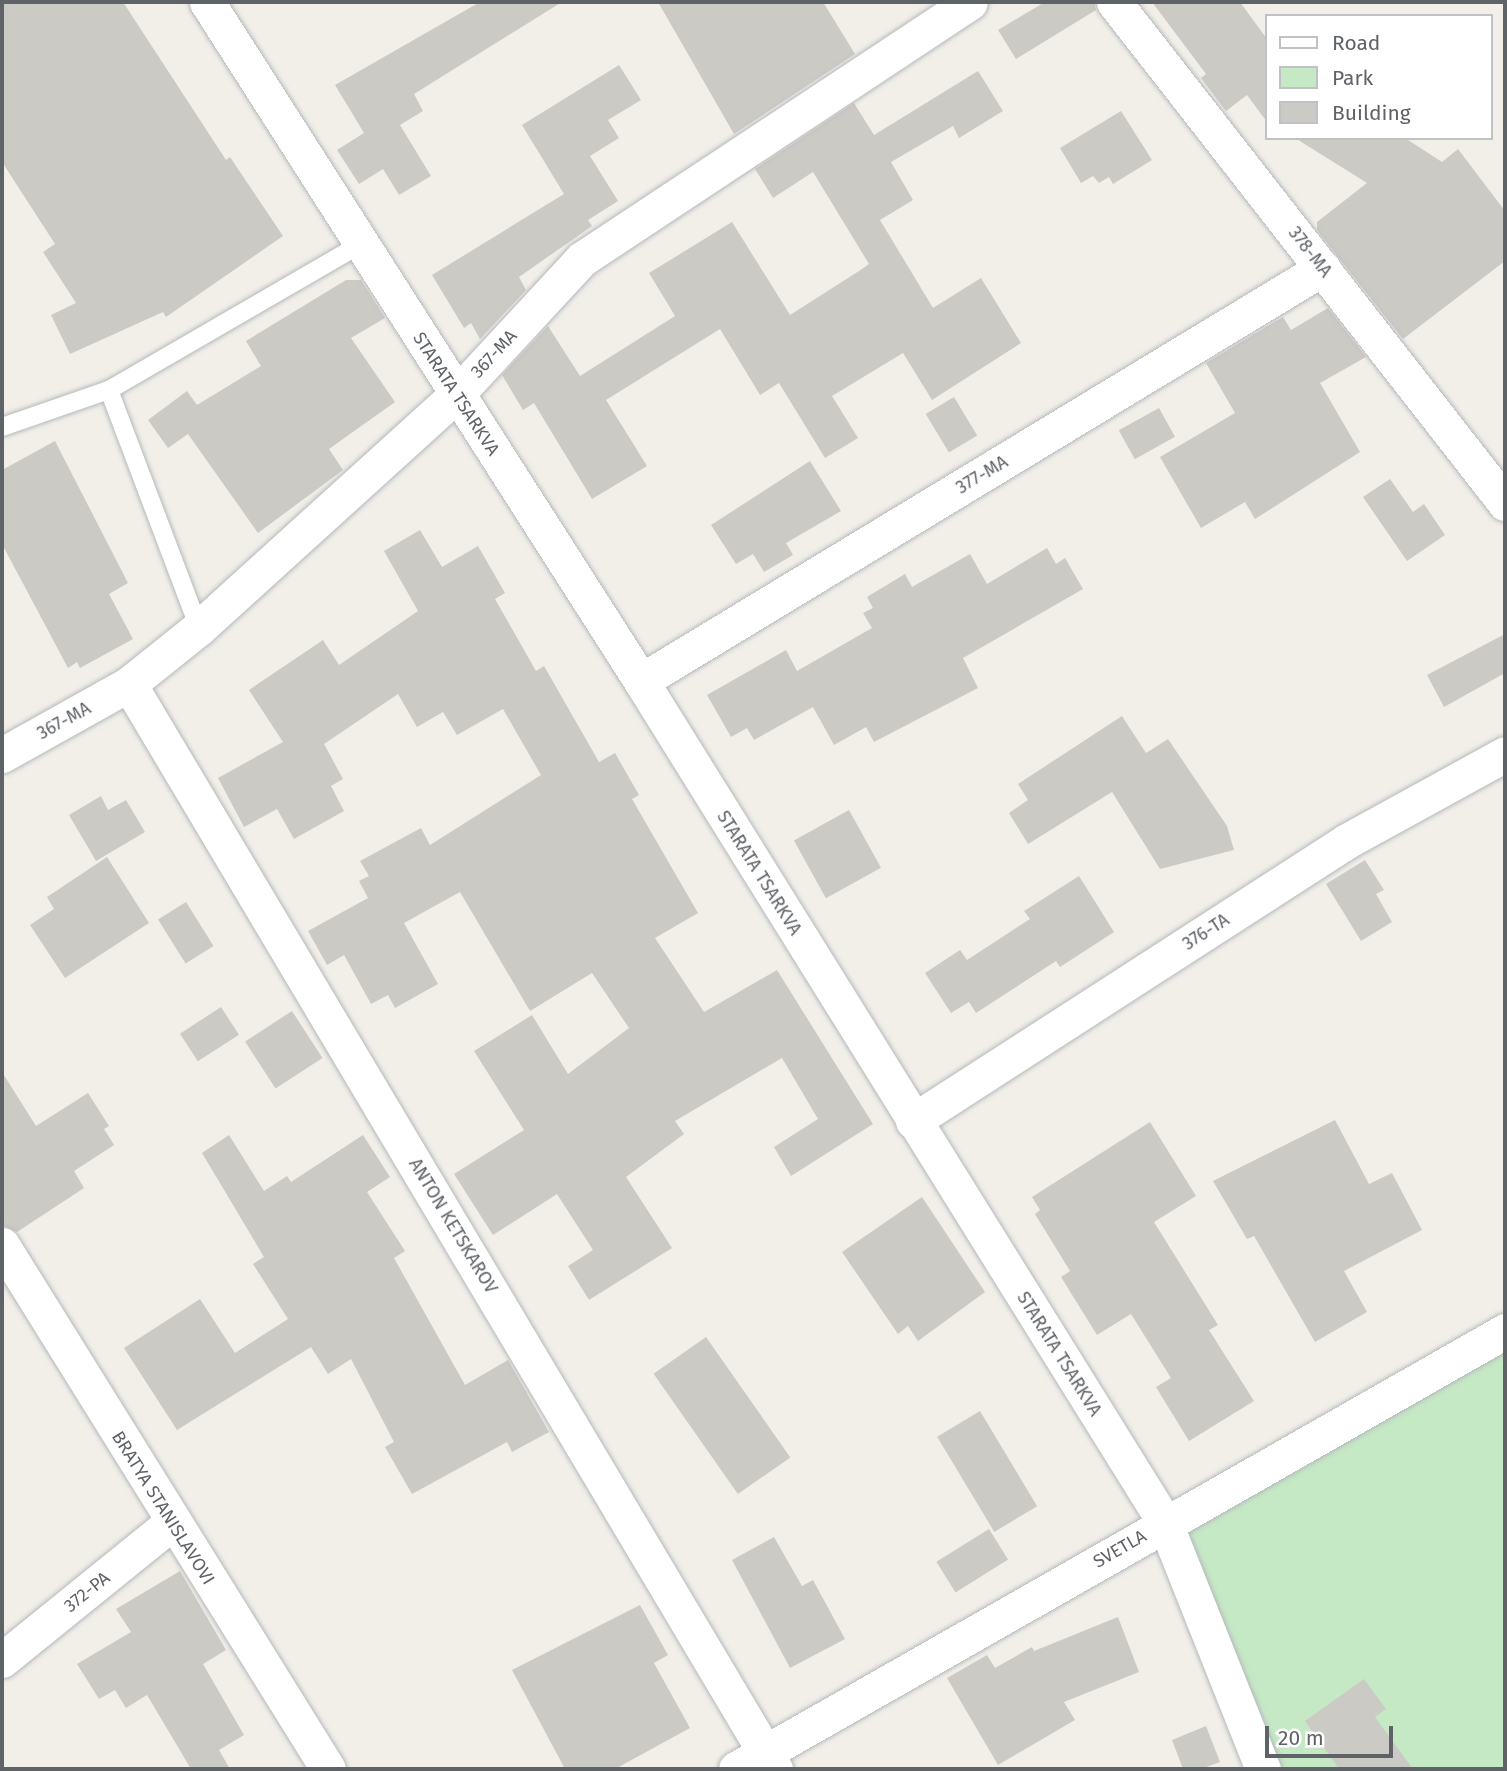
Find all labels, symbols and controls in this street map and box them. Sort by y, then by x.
legend [1266,14,1493,140]
text: Road [1332,30,1380,56]
text: Park [1332,65,1373,91]
text: Building [1332,100,1411,126]
street label: 378-МА [1284,222,1336,282]
street label: 367-МА [466,326,522,382]
street label: STARATA TSARKVA [408,328,504,460]
street label: 377-МА [952,451,1012,499]
street label: 367-МА [34,698,94,744]
street label: STARATA TSARKVA [712,807,806,939]
street label: 376-ТА [1179,909,1233,955]
street label: ANTON KETSKAROV [404,1155,502,1297]
street label: STARATA TSARKVA [1012,1288,1106,1420]
street label: BRATYA STANISLAVOVI [107,1427,219,1589]
street label: SVETLA [1090,1525,1150,1573]
street label: 372-РА [60,1567,114,1617]
scale bar [1269,1712,1397,1756]
text: 20 m [1278,1725,1324,1751]

